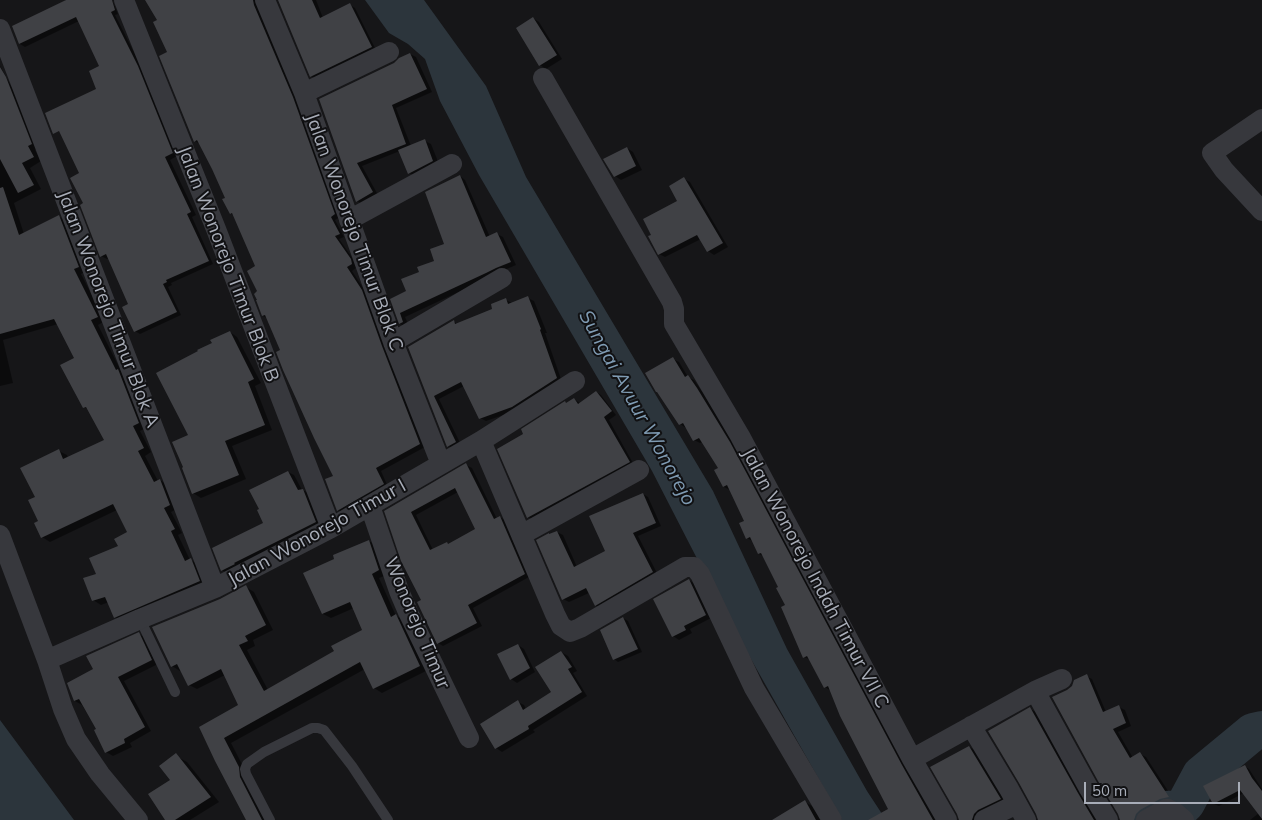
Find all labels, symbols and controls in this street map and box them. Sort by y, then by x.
street label: Jalan Wonorejo Timur Blok C [300,110,408,354]
street label: Jalan Wonorejo Timur Blok B [172,143,284,385]
street label: Jalan Wonorejo Timur Blok A [52,187,164,431]
water label: Sungai Avuur Wonorejo [573,306,701,510]
street label: Jalan Wonorejo Indah Timur VII C [737,444,893,712]
street label: Jalan Wonorejo Timur I [224,474,410,592]
street label: Wonorejo Timur [379,554,455,692]
scale bar [1087,772,1243,804]
text: 50 m [1092,781,1127,800]

